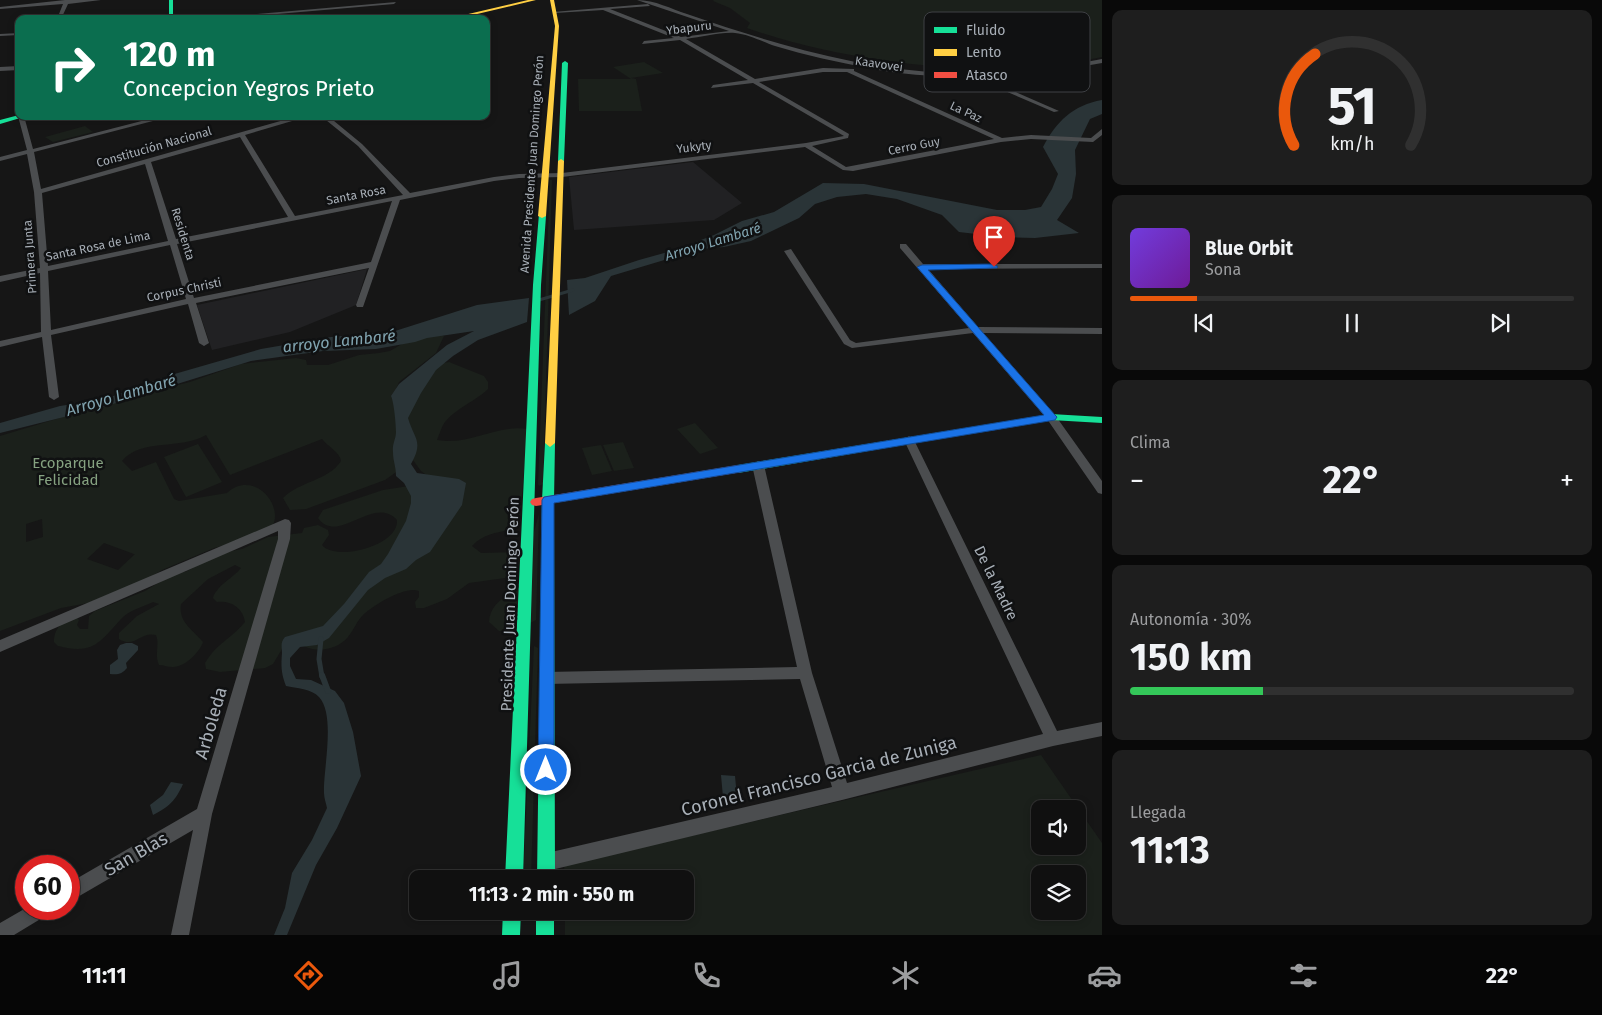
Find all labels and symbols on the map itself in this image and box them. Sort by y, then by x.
legend [924,12,1090,92]
street label: Ybapuru [665,18,713,38]
text: Fluido [966,22,1005,39]
text: Lento [966,44,1001,61]
street label: Kaavovei [854,54,904,74]
street label: Avenida Presidente Juan Domingo Perón [517,55,547,273]
text: Atasco [966,67,1008,84]
street label: La Paz [948,99,984,125]
street label: Constitución Nacional [95,124,214,170]
street label: Cerro Guy [887,134,941,158]
street label: Yukyty [676,138,712,156]
street label: Santa Rosa [325,182,387,208]
street label: Residenta [168,206,198,262]
pin [973,216,1015,267]
water label: Arroyo Lambaré [662,219,763,265]
street label: Primera Junta [20,220,40,294]
street label: Santa Rosa de Lima [45,228,151,264]
street label: Corpus Christi [145,275,223,305]
water label: arroyo Lambaré [282,326,396,356]
water label: Arroyo Lambaré [63,370,178,420]
park label: Ecoparque Felicidad [32,454,104,489]
street label: Presidente Juan Domingo Perón [497,496,523,712]
street label: De la Madre [970,543,1022,623]
street label: Arboleda [190,684,232,762]
street label: Coronel Francisco Garcia de Zuniga [679,731,959,821]
position arrow [519,743,571,795]
street label: San Blas [101,827,171,881]
speed limit sign: 60 [15,855,80,920]

